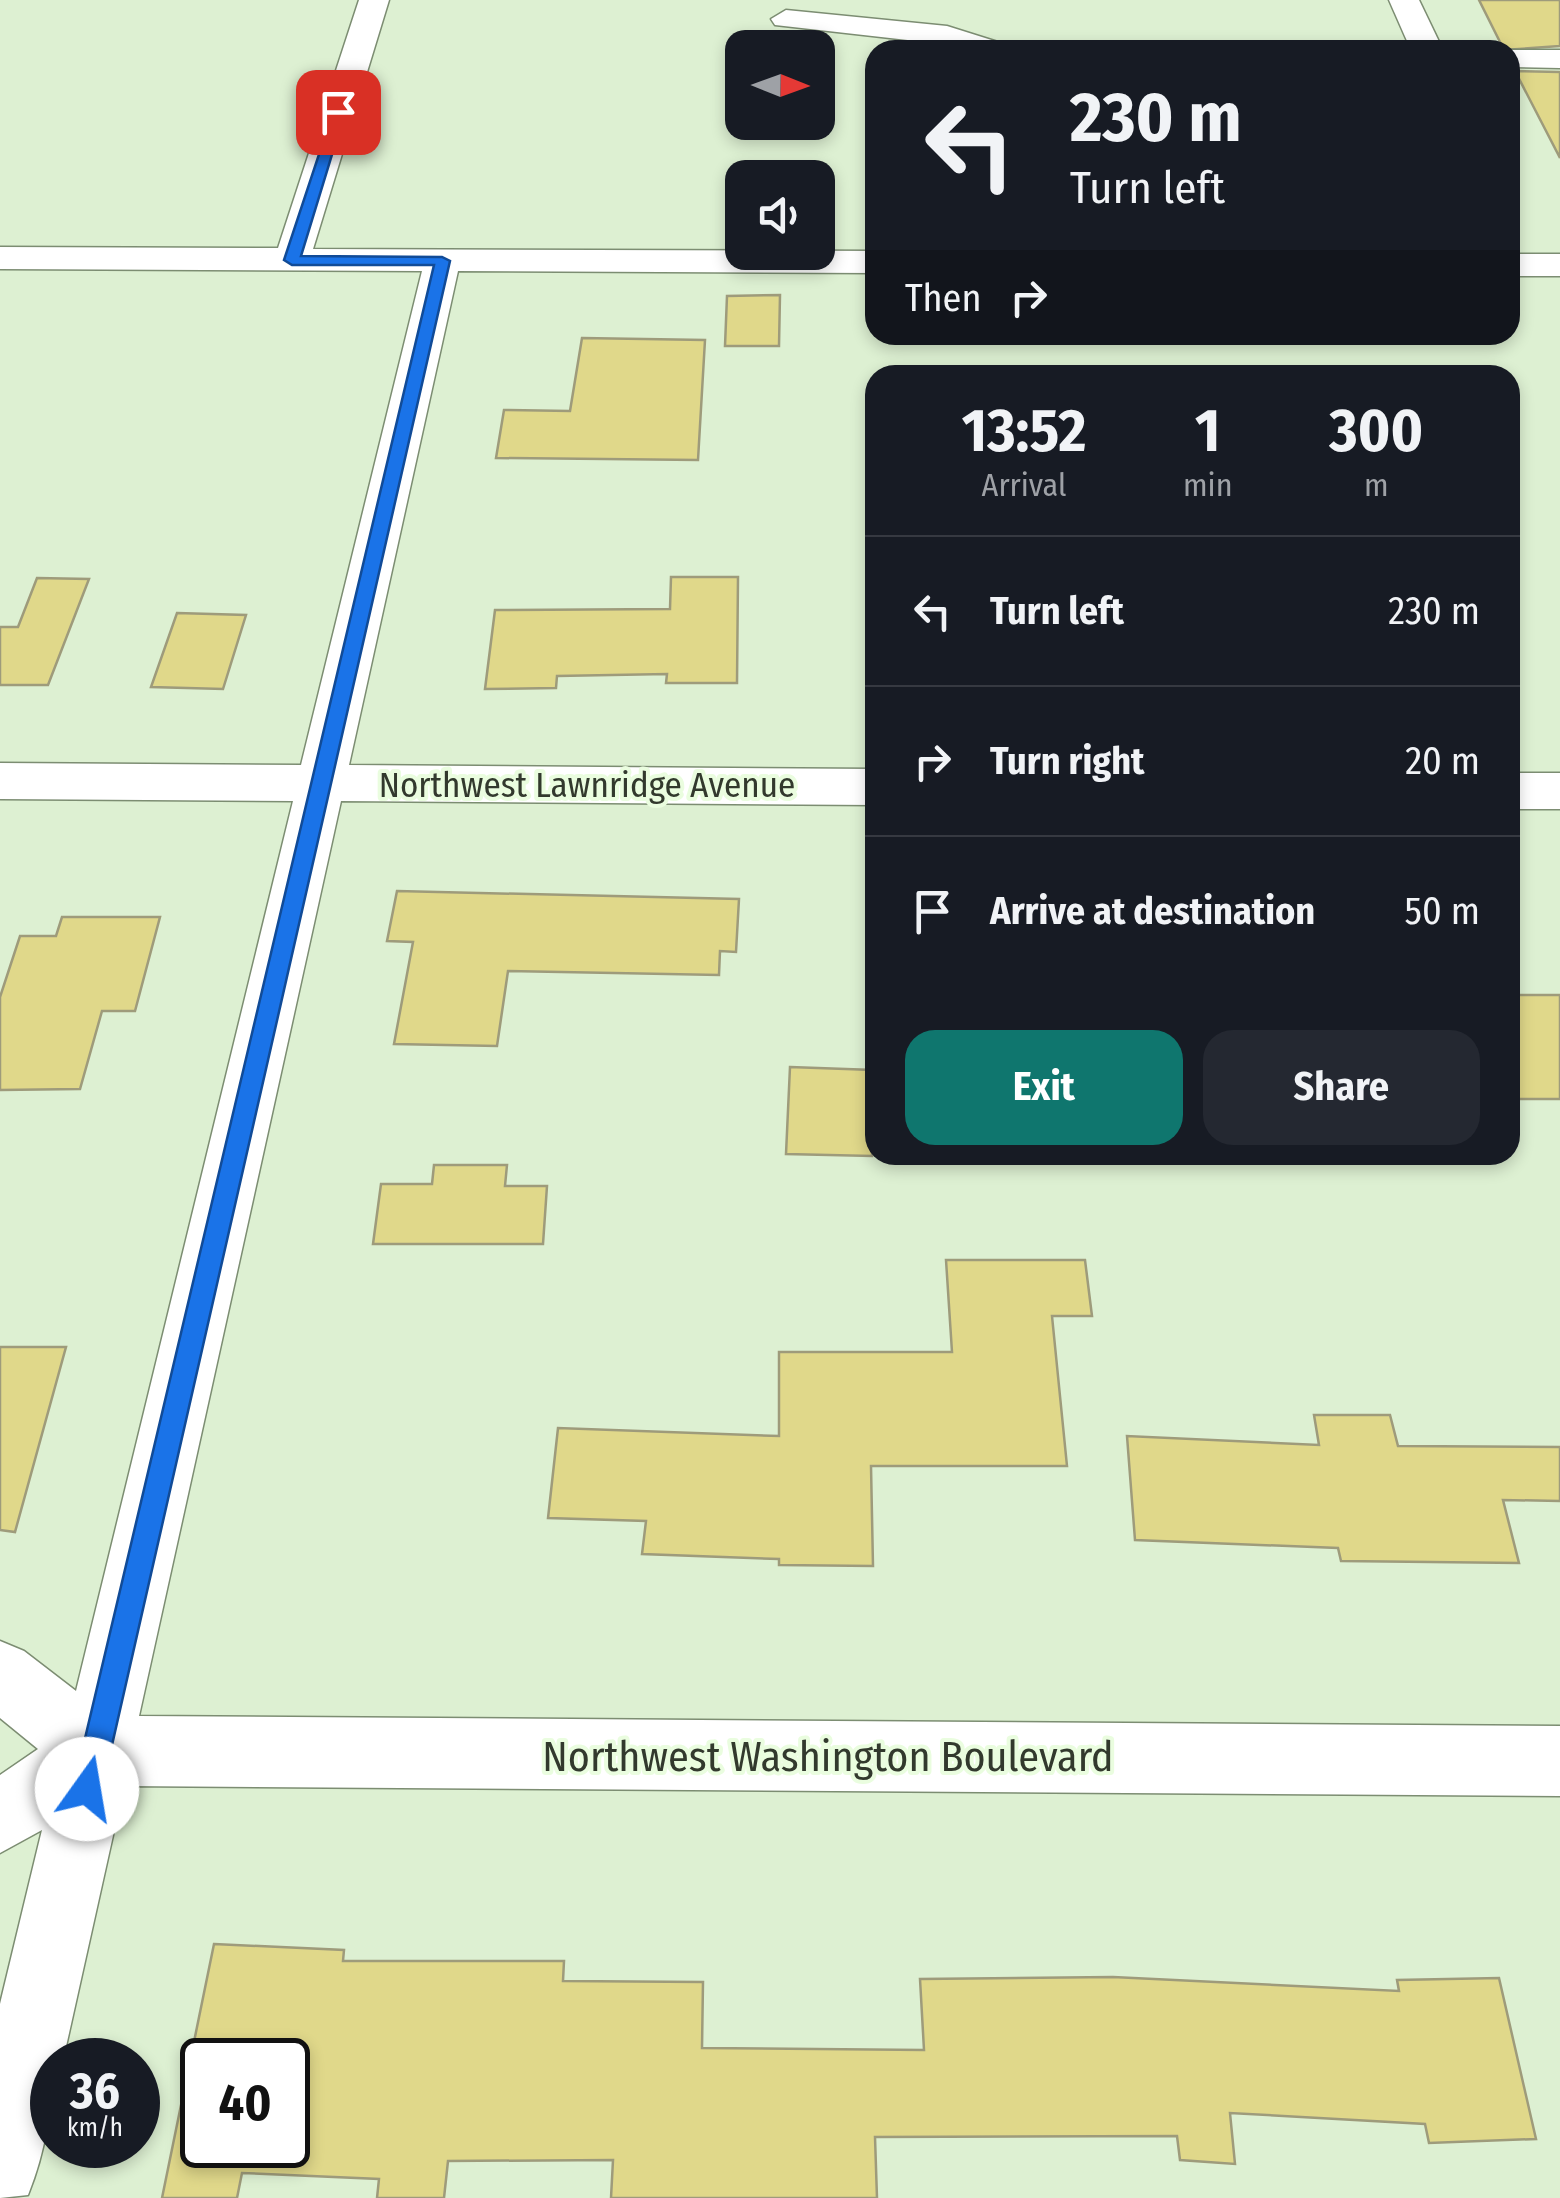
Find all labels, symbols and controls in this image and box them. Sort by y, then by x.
north arrow [725,30,835,140]
map controls [725,30,835,270]
pin [296,70,381,155]
text: 230 m [1070,76,1242,160]
icon: left [905,80,1035,210]
icon: arrive [311,85,366,140]
button: sound [725,160,835,270]
text: Turn left [1070,161,1225,215]
icon: right [1001,270,1056,325]
text: Then [905,275,981,321]
text: 13:52 [962,395,1086,467]
text: 1 [1195,395,1220,467]
text: 300 [1329,395,1423,467]
text: Arrival [982,466,1066,504]
text: min [1183,466,1233,504]
text: m [1364,466,1389,504]
icon: left [905,584,960,639]
text: Turn left [990,588,1124,634]
text: 230 m [1388,588,1480,634]
icon: right [905,734,960,789]
text: Turn right [990,738,1144,784]
text: 20 m [1405,738,1480,784]
street label: Northwest Lawnridge Avenue [379,764,795,806]
icon: arrive [905,884,960,939]
text: Arrive at destination [990,888,1315,934]
text: 50 m [1405,888,1480,934]
button: Exit [905,1030,1183,1145]
button: Share [1203,1030,1480,1145]
street label: Northwest Washington Boulevard [542,1732,1114,1782]
position arrow [35,1737,139,1841]
speed limit sign: 40 [180,2038,310,2168]
text: 36 [70,2061,120,2121]
text: km/h [67,2113,123,2143]

